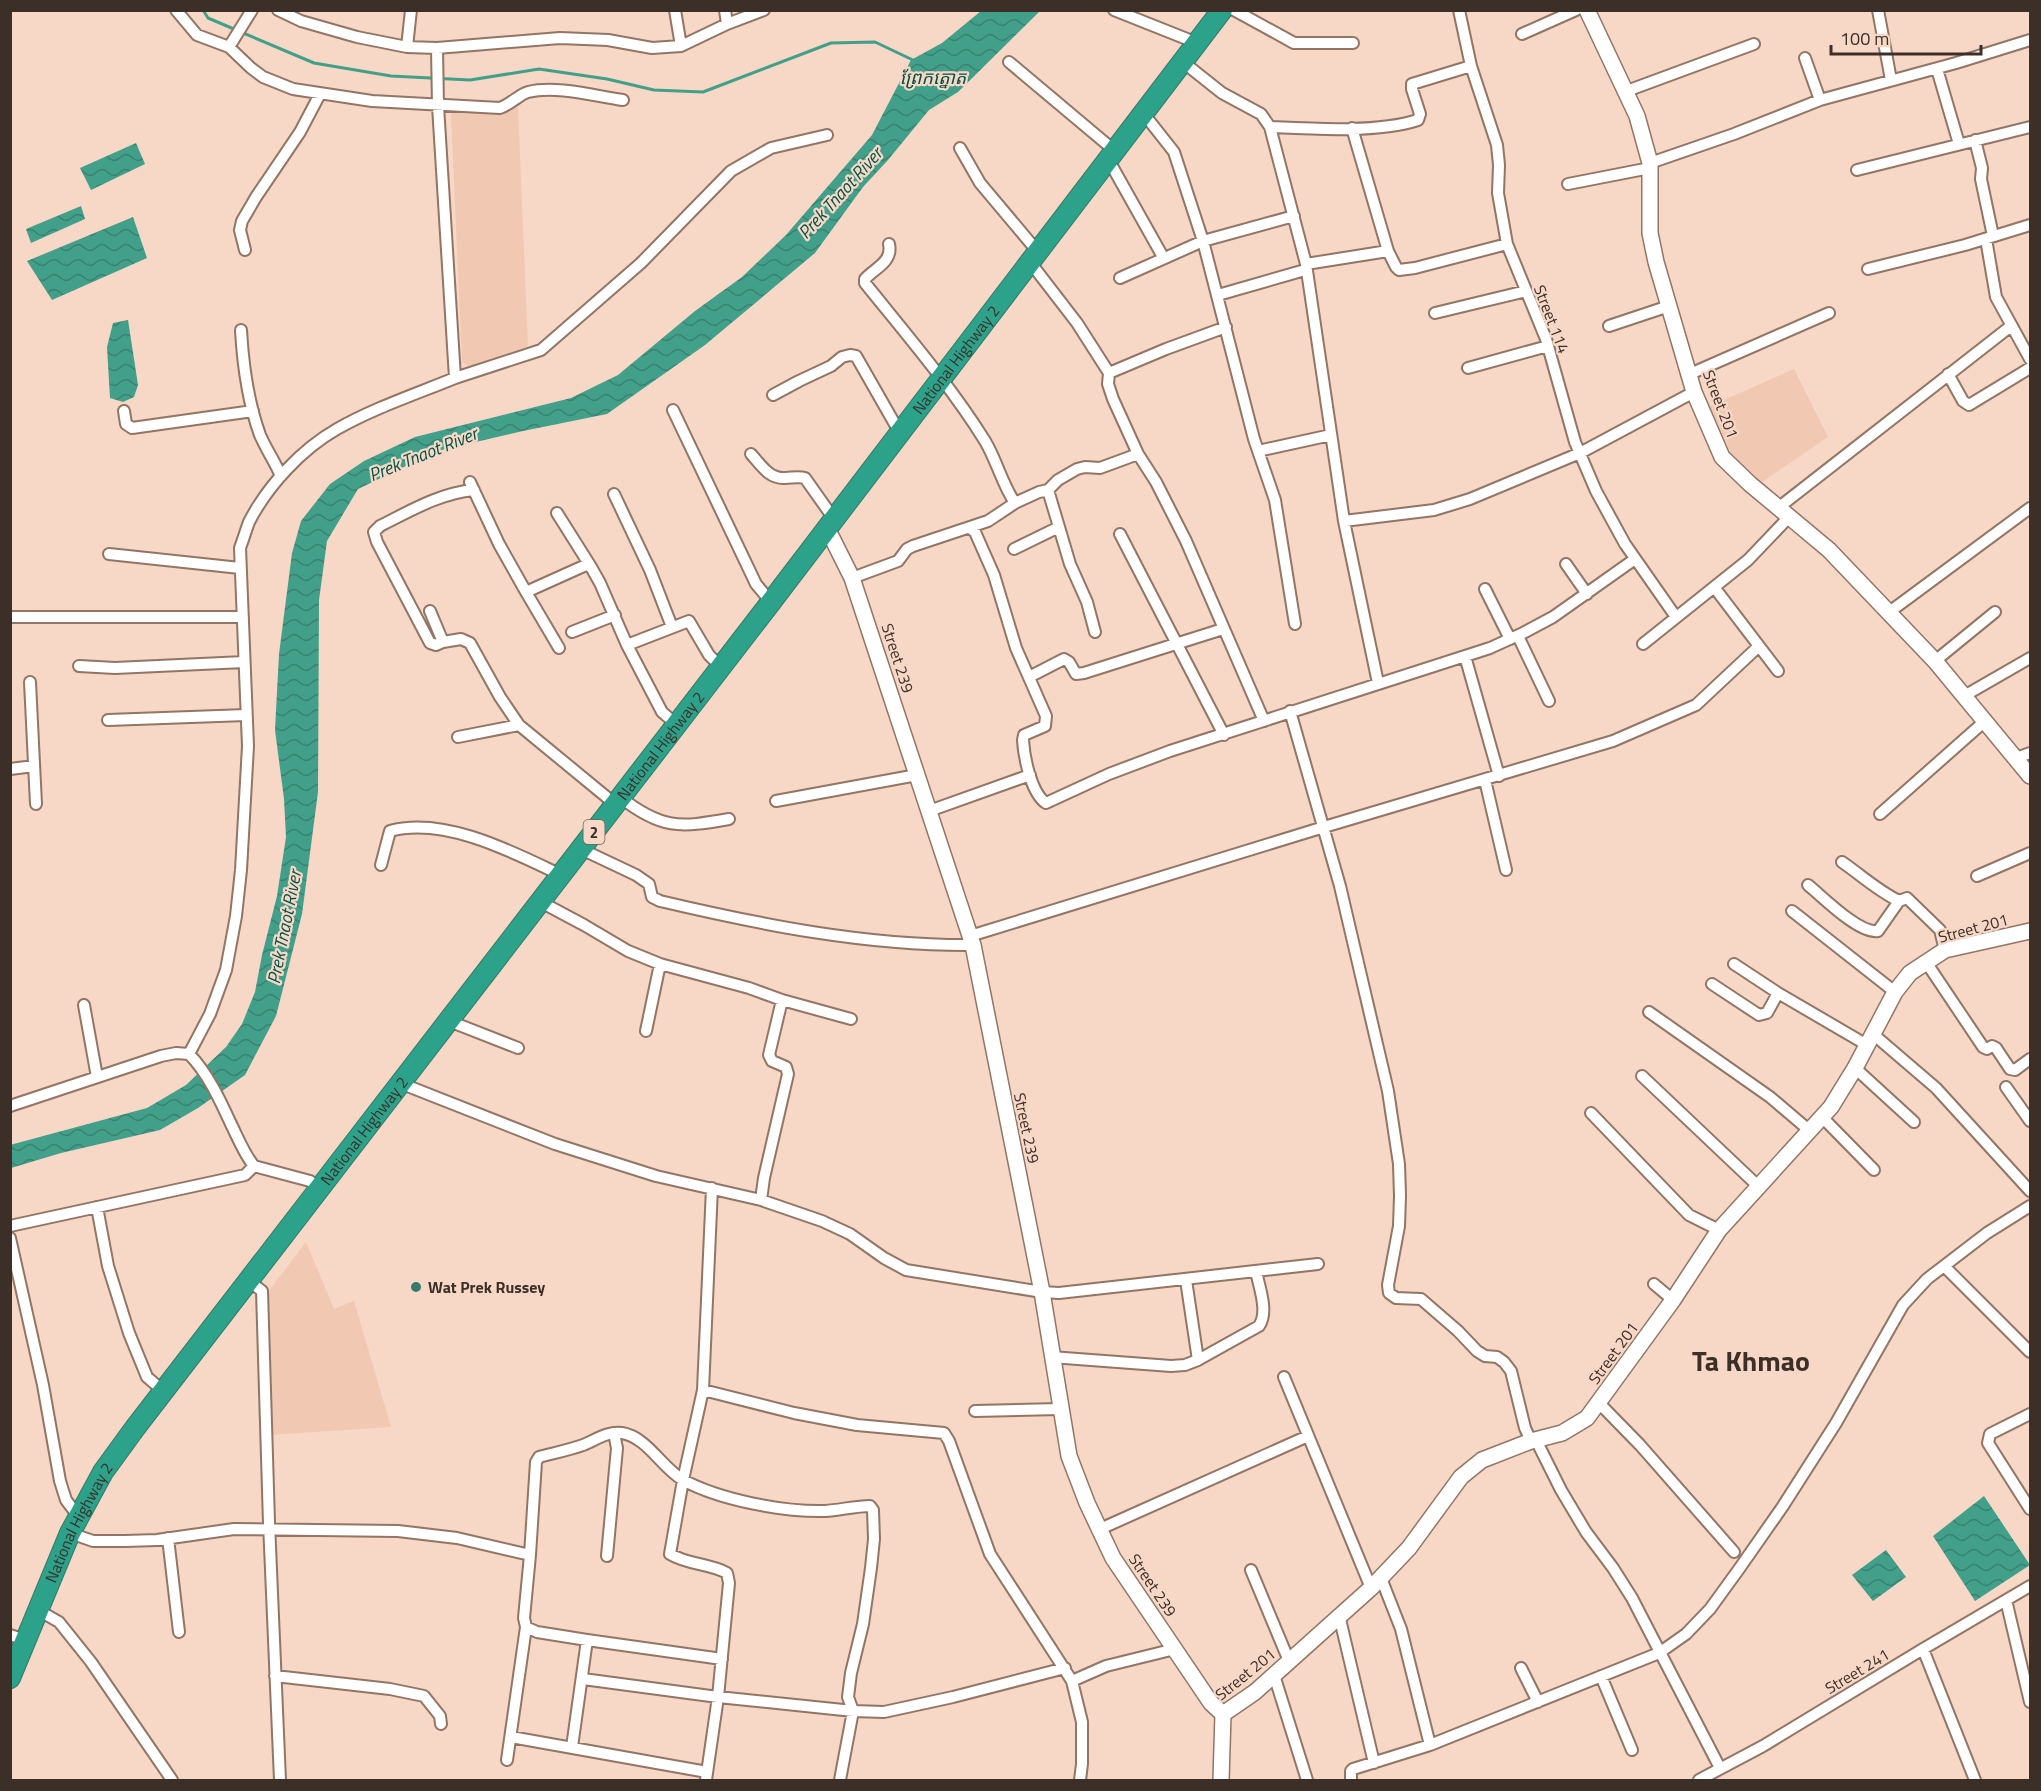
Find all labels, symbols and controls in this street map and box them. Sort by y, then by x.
scale bar [1831,18,1981,56]
text: 100 m [1840,25,1889,52]
water label: ព្រែកត្នោត [900,64,968,91]
water label: Prek Tnaot River [791,140,890,245]
street label: Street 114 [1528,281,1576,357]
street label: National Highway 2 [906,300,1005,419]
street label: Street 201 [1697,366,1745,442]
water label: Prek Tnaot River [365,419,484,488]
street label: Street 239 [876,620,920,696]
street label: National Highway 2 [611,686,710,805]
road number: 2 [584,820,604,844]
water label: Prek Tnaot River [260,866,309,986]
street label: Street 201 [1935,907,2011,949]
street label: National Highway 2 [314,1071,414,1190]
street label: Street 239 [1008,1090,1046,1166]
place label: Wat Prek Russey [428,1275,545,1299]
marker: Wat Prek Russey [409,1280,423,1294]
street label: Street 201 [1582,1317,1644,1389]
district label: Ta Khmao [1692,1339,1810,1382]
street label: National Highway 2 [39,1457,118,1586]
street label: Street 239 [1123,1549,1183,1621]
street label: Street 201 [1210,1642,1280,1706]
street label: Street 241 [1820,1642,1894,1700]

